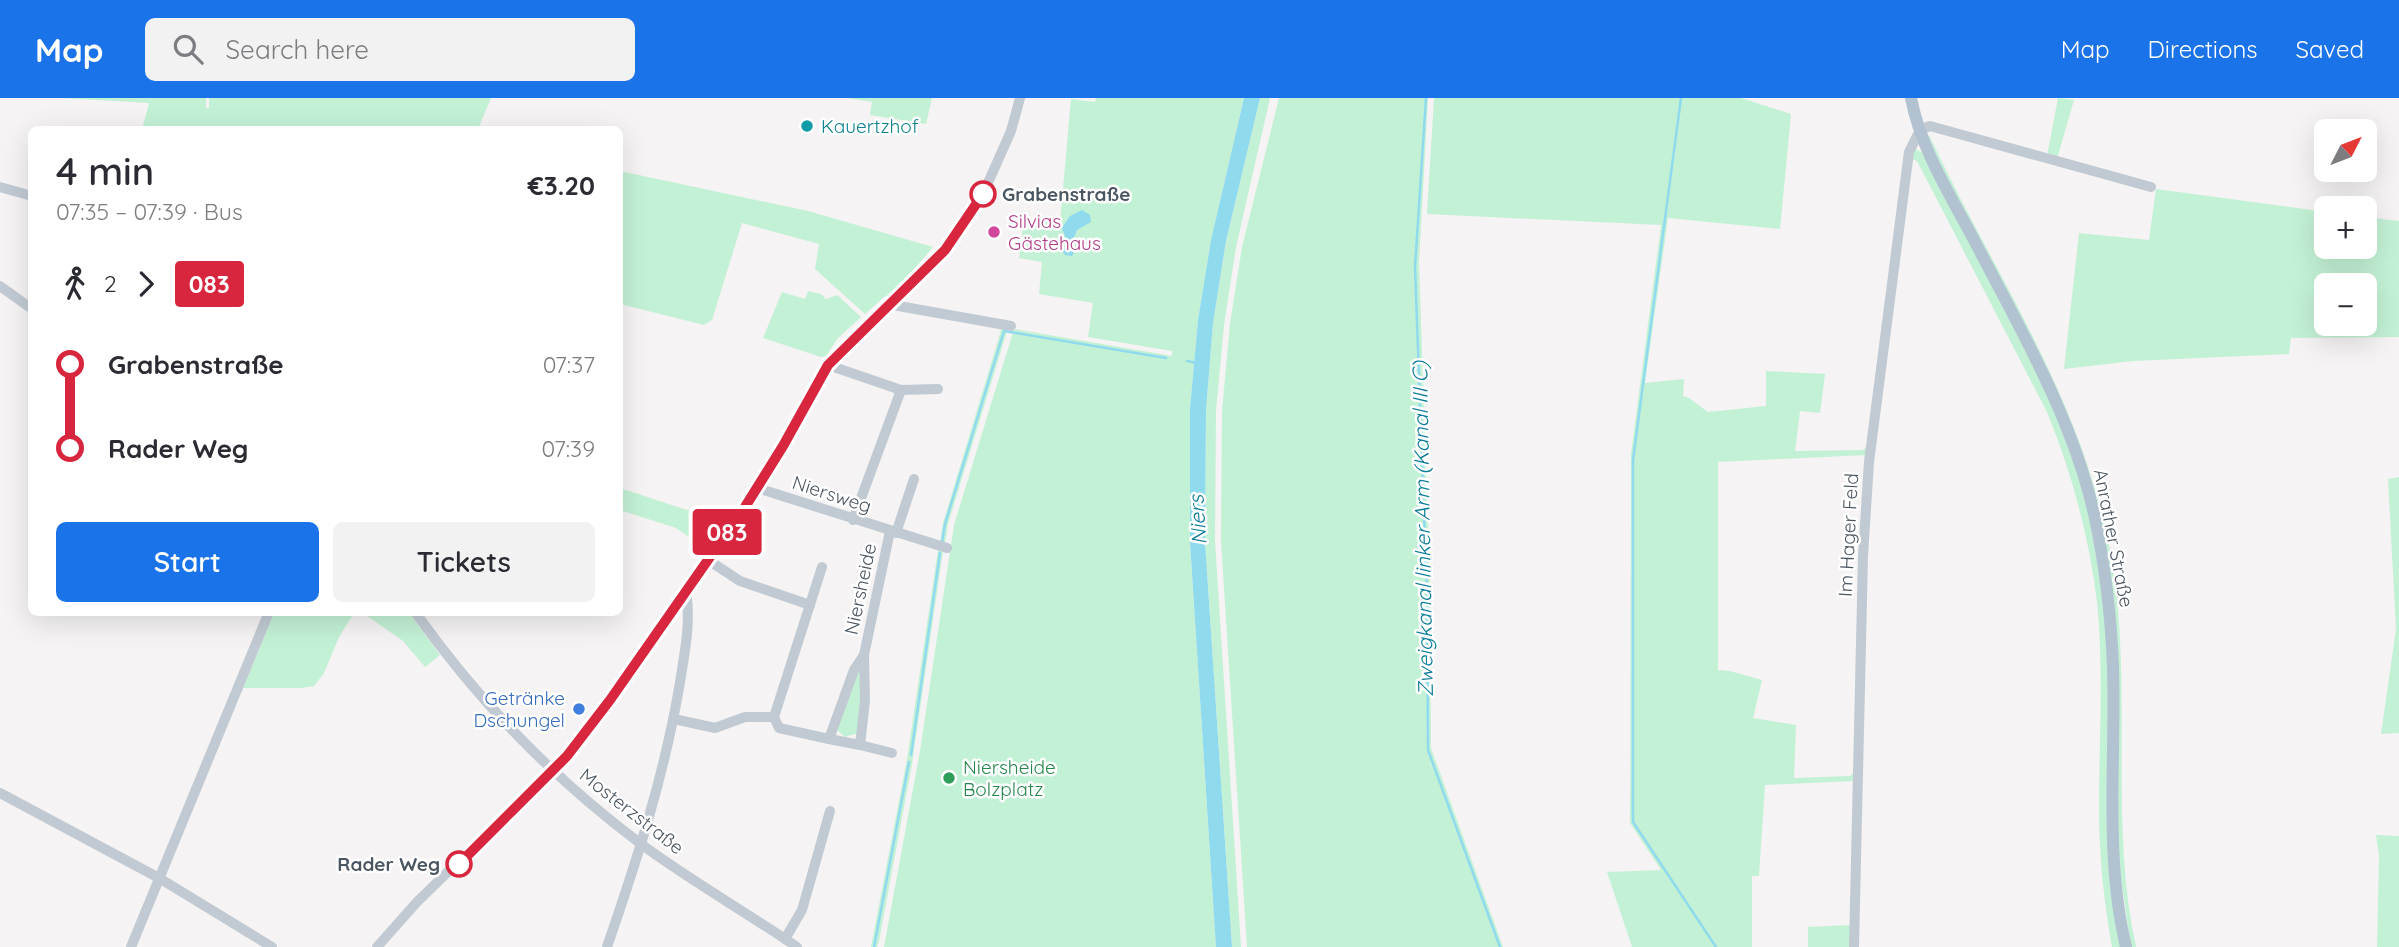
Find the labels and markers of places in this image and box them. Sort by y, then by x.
place label: Kauertzhof [821,114,919,138]
marker: Kauertzhof [799,118,815,134]
marker: Grabenstraße [970,181,996,207]
place label: Grabenstraße [1002,182,1130,206]
place label: Silvias Gästehaus [1008,209,1101,255]
marker: Silvias Gästehaus [986,224,1002,240]
place label: Getränke Dschungel [473,686,565,732]
marker: Getränke Dschungel [571,701,587,717]
place label: Niersheide Bolzplatz [963,755,1056,801]
marker: Niersheide Bolzplatz [941,770,957,786]
marker: Rader Weg [446,851,472,877]
place label: Rader Weg [337,852,440,876]

